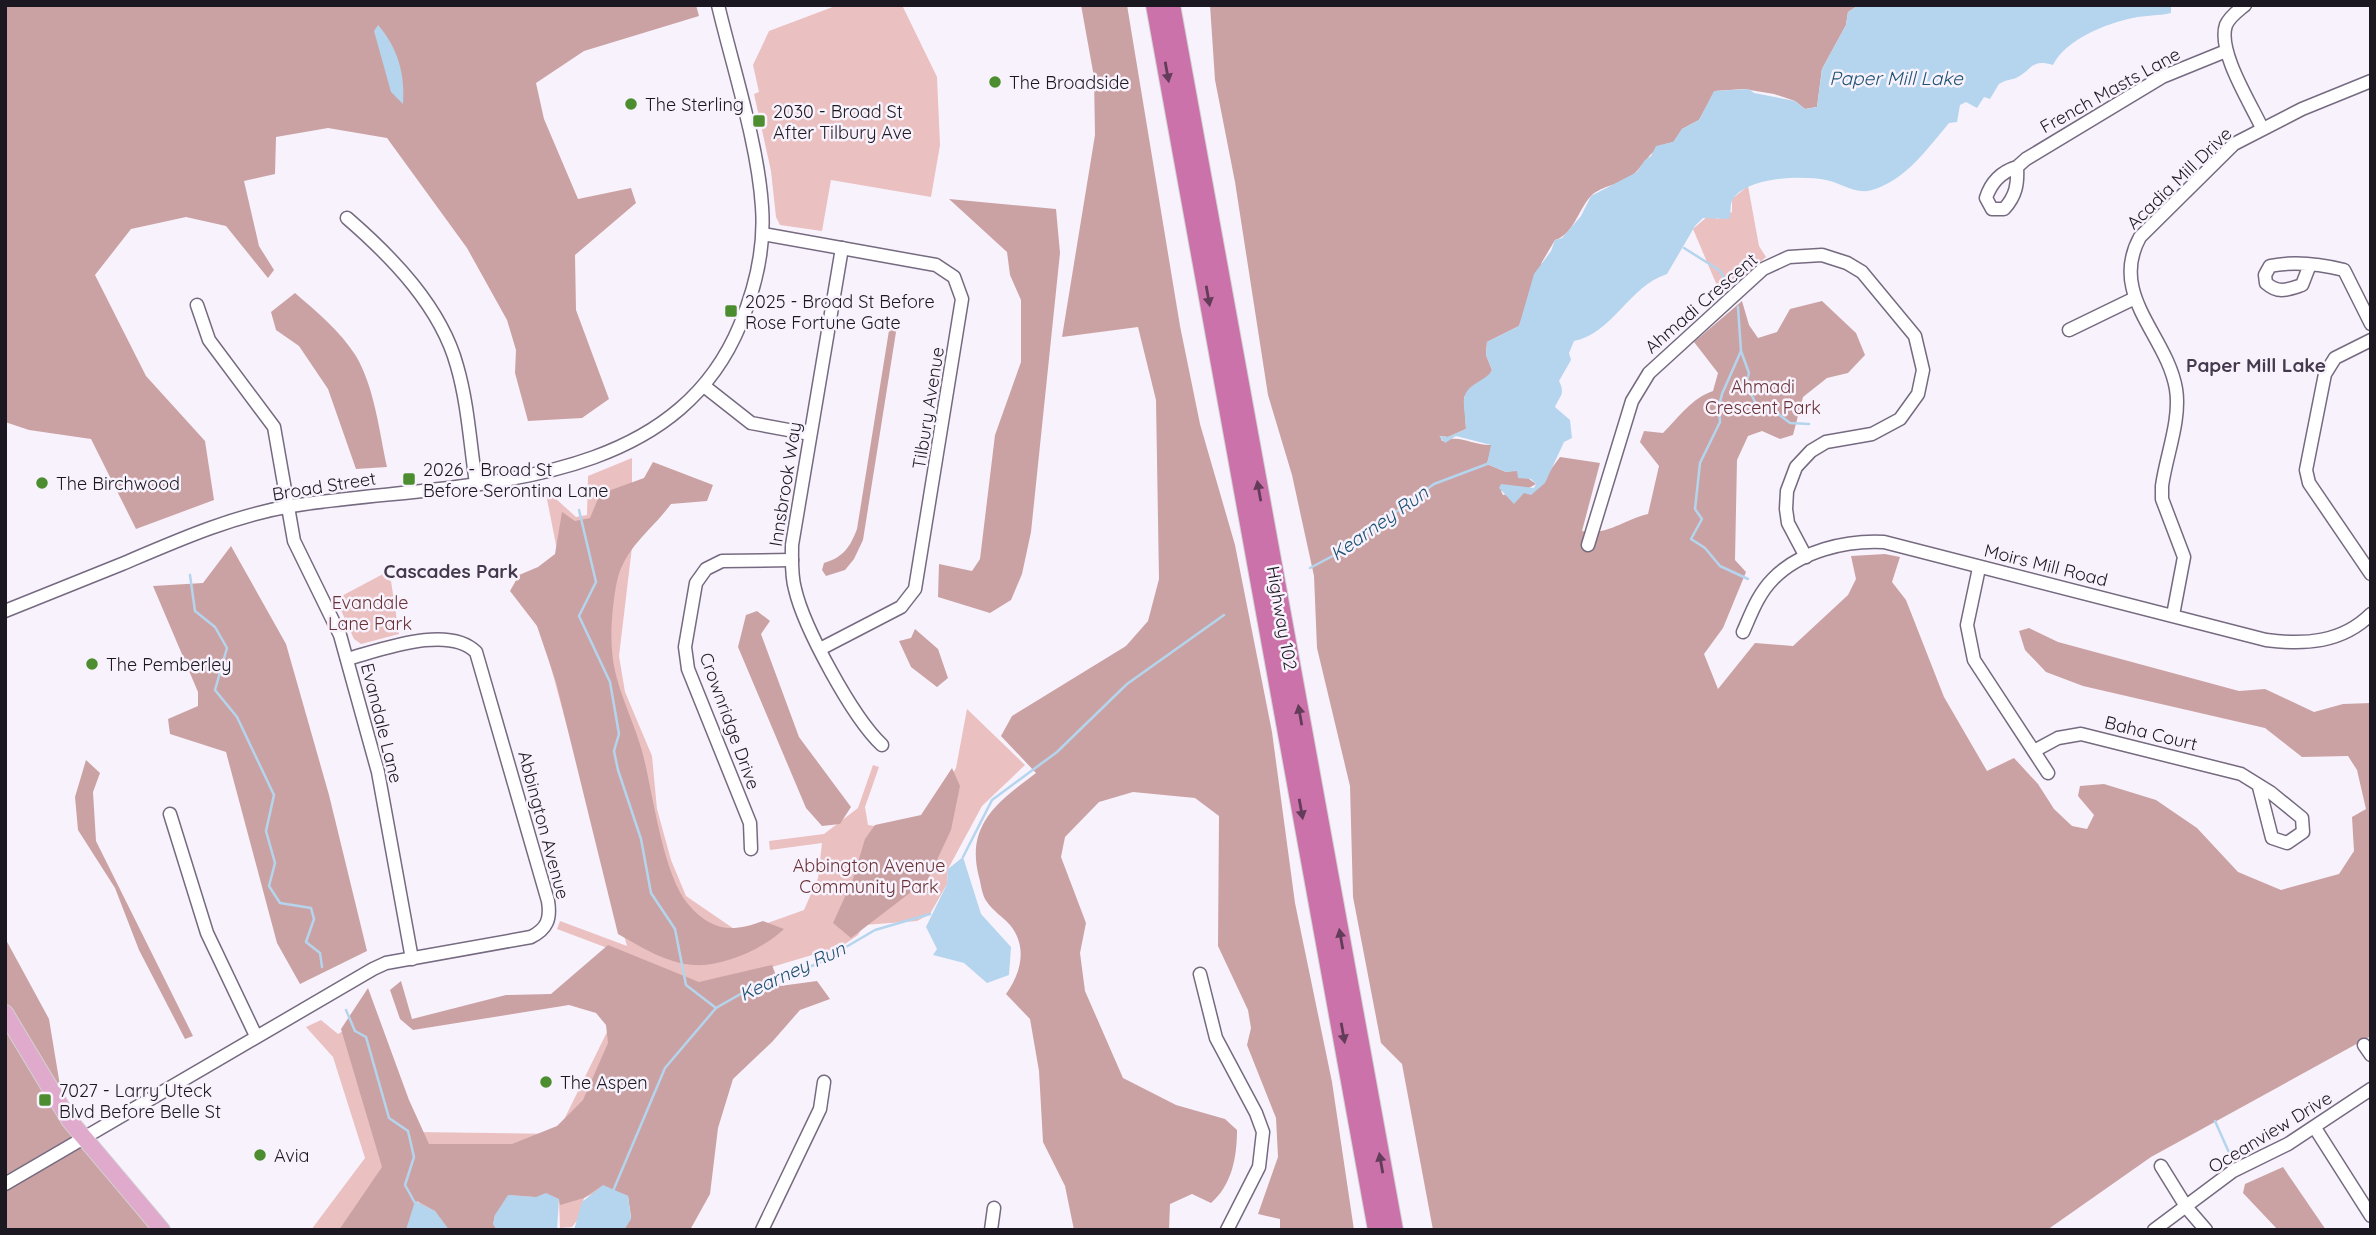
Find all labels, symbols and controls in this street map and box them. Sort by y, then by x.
street label: French Masts Lane [2036,42,2184,138]
one-way arrow [1162,61,1173,83]
water label: Paper Mill Lake [1829,66,1964,90]
place label: The Broadside [1009,71,1130,94]
marker: The Broadside [987,74,1003,90]
place label: The Sterling [645,93,744,116]
marker: The Sterling [623,96,639,112]
place label: 2030 - Broad St After Tilbury Ave [773,100,912,144]
marker: 2030 - Broad St After Tilbury Ave [751,113,767,129]
street label: Acadia Mill Drive [2121,122,2237,234]
street label: Ahmadi Crescent [1640,248,1762,358]
one-way arrow [1203,285,1214,307]
place label: 2025 - Broad St Before Rose Fortune Gate [745,290,935,334]
marker: 2025 - Broad St Before Rose Fortune Gate [723,303,739,319]
street label: Tilbury Avenue [907,345,949,471]
district label: Paper Mill Lake [2186,353,2326,377]
park label: Ahmadi Crescent Park [1705,375,1821,419]
street label: Innsbrook Way [764,420,806,548]
place label: 2026 - Broad St Before Serontina Lane [423,458,609,502]
street label: Broad Street [270,466,378,506]
marker: 2026 - Broad St Before Serontina Lane [401,471,417,487]
place label: The Birchwood [56,472,180,495]
marker: The Birchwood [34,475,50,491]
one-way arrow [1253,480,1264,502]
water label: Kearney Run [1325,480,1433,566]
street label: Moirs Mill Road [1982,539,2110,591]
district label: Cascades Park [384,559,519,583]
street label: Highway 102 [1262,564,1302,672]
park label: Evandale Lane Park [328,591,412,635]
street label: Crownridge Drive [695,649,765,793]
place label: The Pemberley [106,653,232,676]
marker: The Pemberley [84,656,100,672]
street label: Evandale Lane [356,661,408,785]
one-way arrow [1294,704,1305,726]
street label: Baha Court [2102,710,2200,756]
street label: Abbington Avenue [513,748,575,902]
one-way arrow [1296,798,1307,820]
park label: Abbington Avenue Community Park [793,854,945,898]
one-way arrow [1335,928,1346,950]
water label: Kearney Run [735,936,850,1006]
one-way arrow [1337,1022,1348,1044]
place label: The Aspen [560,1071,648,1094]
marker: The Aspen [538,1074,554,1090]
place label: 7027 - Larry Uteck Blvd Before Belle St [59,1079,221,1123]
street label: Oceanview Drive [2204,1086,2336,1178]
marker: 7027 - Larry Uteck Blvd Before Belle St [37,1092,53,1108]
place label: Avia [274,1144,309,1167]
marker: Avia [252,1147,268,1163]
one-way arrow [1376,1152,1387,1174]

